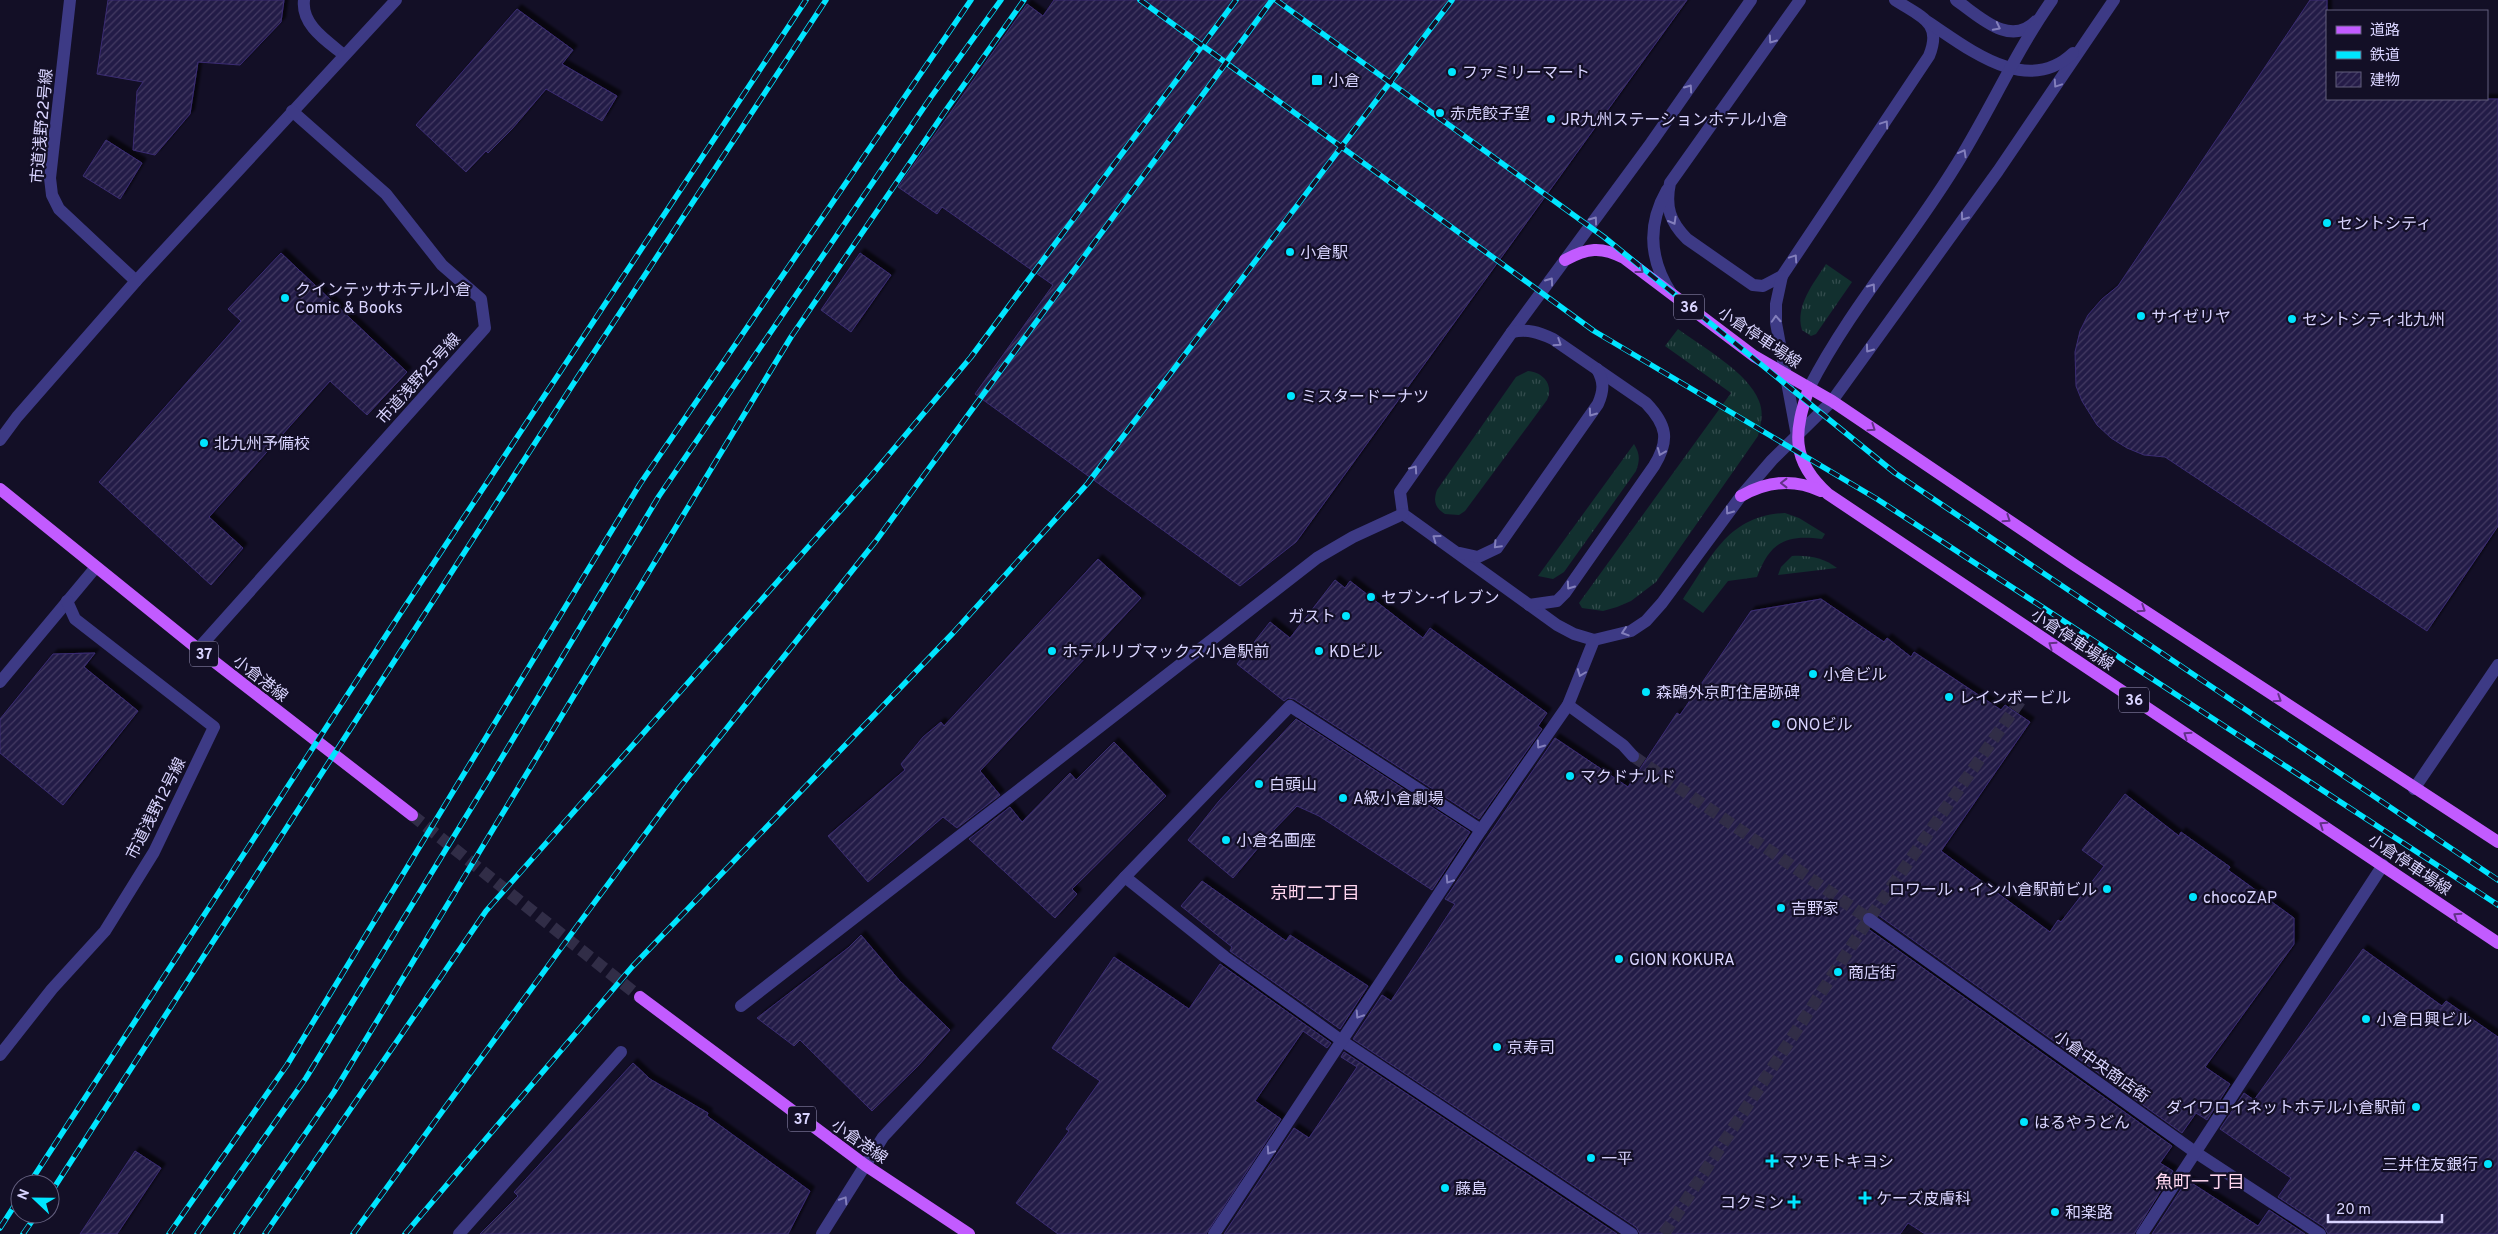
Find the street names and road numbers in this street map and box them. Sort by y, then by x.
street label: 市道浅野22号線 [28,68,58,185]
road number: 36 [1674,294,1704,320]
street label: 小倉停車場線 [1713,304,1804,374]
street label: 市道浅野25号線 [373,330,466,429]
street label: 小倉停車場線 [2026,606,2117,676]
road number: 37 [190,642,218,666]
street label: 小倉港線 [228,652,291,707]
road number: 36 [2119,688,2149,712]
street label: 市道浅野12号線 [123,755,191,863]
street label: 小倉停車場線 [2363,831,2454,901]
street label: 小倉中央商店街 [2049,1027,2152,1108]
road number: 37 [788,1106,816,1132]
street label: 小倉港線 [827,1116,891,1169]

